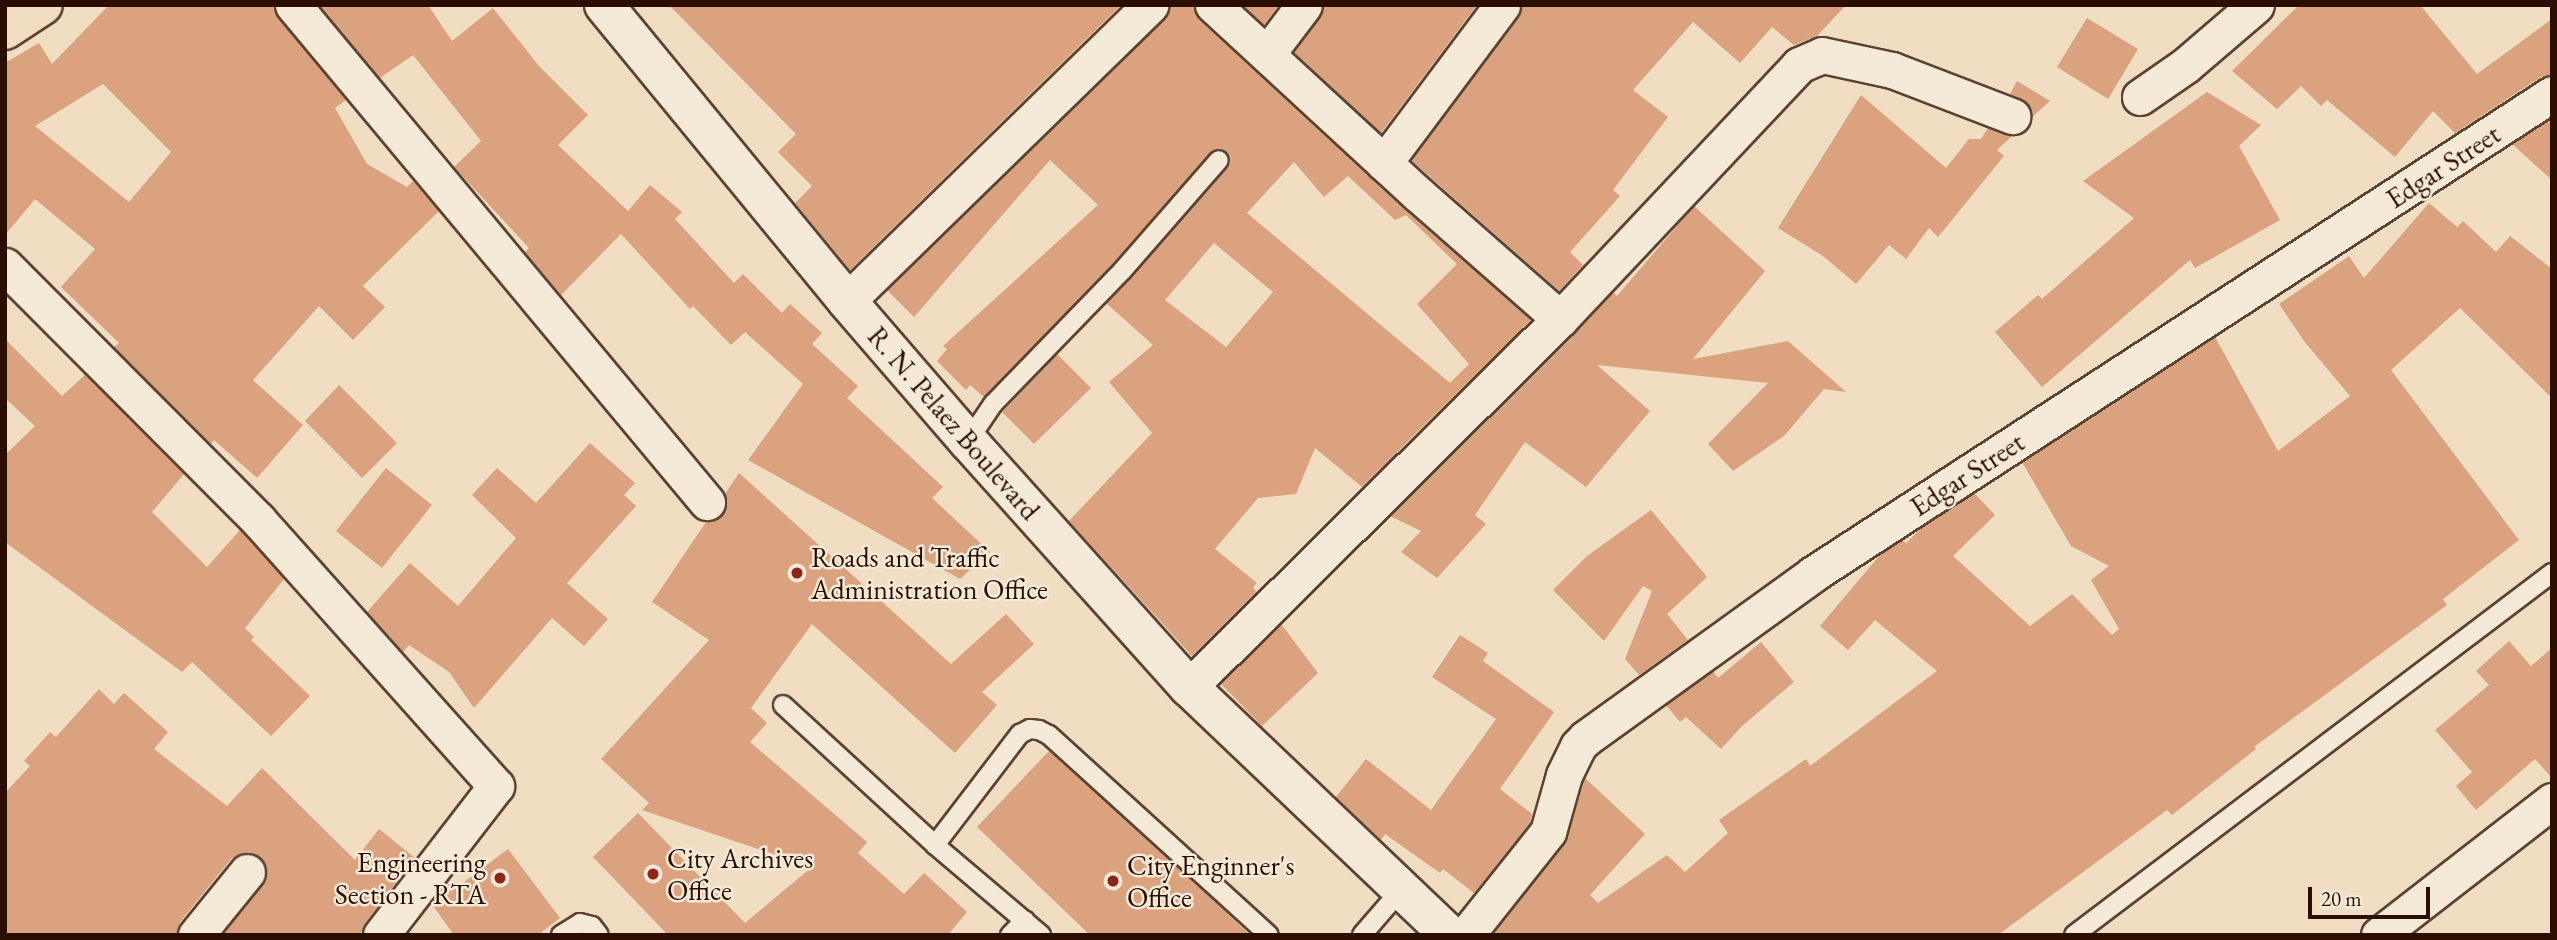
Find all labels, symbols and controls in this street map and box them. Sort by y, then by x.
street label: Edgar Street [2380,117,2506,215]
street label: R. N. Pelaez Boulevard [861,319,1047,527]
street label: Edgar Street [1904,425,2030,523]
place label: Roads and Traffic Administration Office [811,540,1048,606]
marker: Roads and Traffic Administration Office [789,565,805,581]
place label: City Archives Office [667,841,813,907]
place label: Engineering Section - RTA [335,845,486,911]
place label: City Enginner's Office [1127,848,1294,914]
marker: City Archives Office [645,866,661,882]
marker: Engineering Section - RTA [492,870,508,886]
marker: City Enginner's Office [1105,873,1121,889]
scale bar [2312,874,2434,918]
text: 20 m [2321,885,2362,912]

